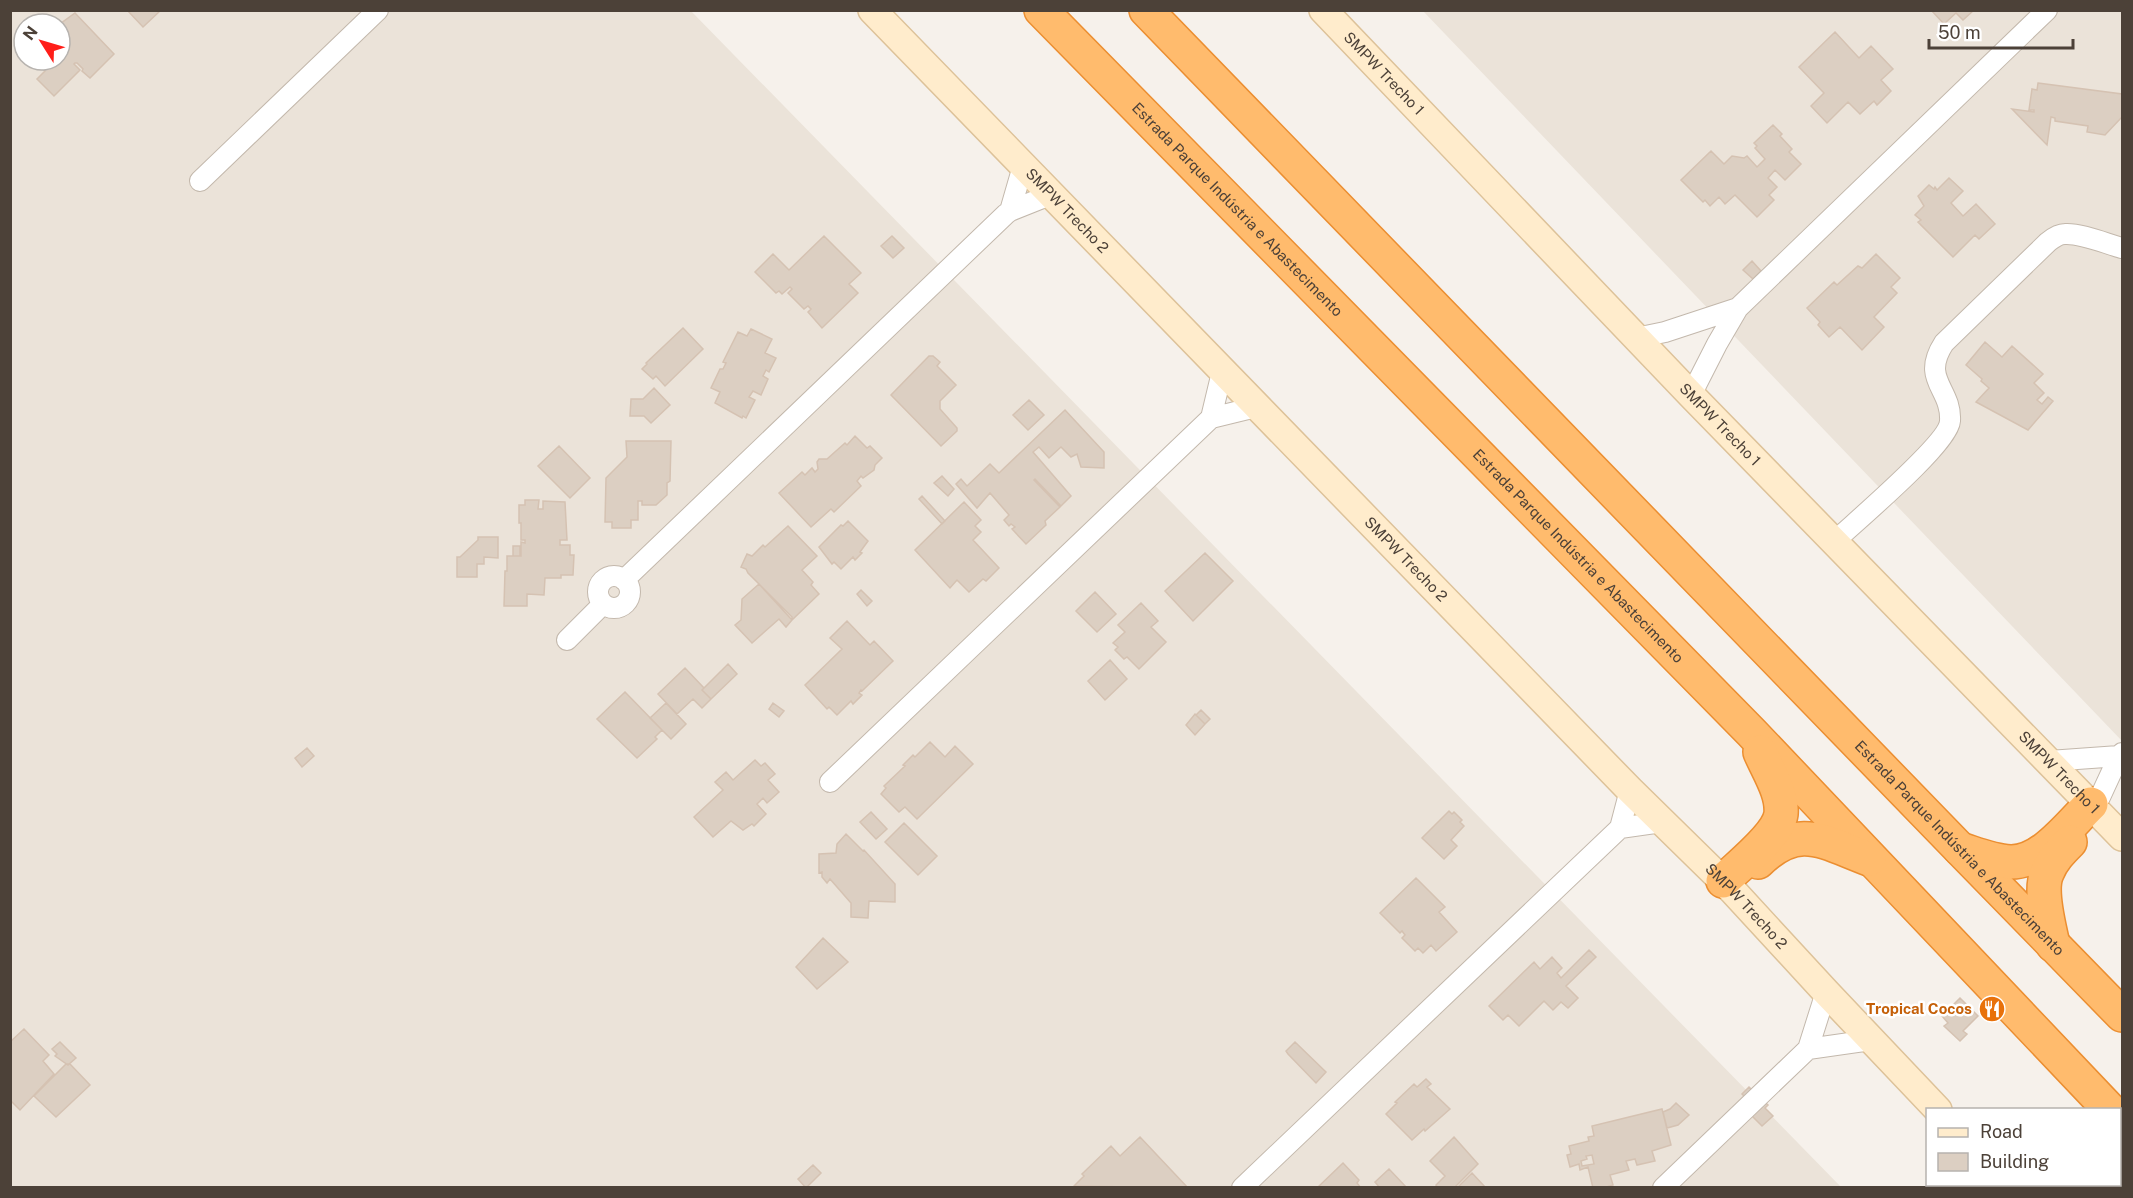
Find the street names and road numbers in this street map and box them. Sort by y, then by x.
street label: SMPW Trecho 1 [1341,28,1428,118]
street label: Estrada Parque Indústria e Abastecimento [1129,99,1346,320]
street label: SMPW Trecho 2 [1023,165,1112,256]
street label: SMPW Trecho 1 [1676,380,1764,469]
street label: Estrada Parque Indústria e Abastecimento [1470,445,1687,666]
street label: SMPW Trecho 2 [1361,513,1451,605]
street label: SMPW Trecho 1 [2016,728,2103,817]
street label: Estrada Parque Indústria e Abastecimento [1852,737,2068,959]
street label: SMPW Trecho 2 [1702,860,1791,952]

